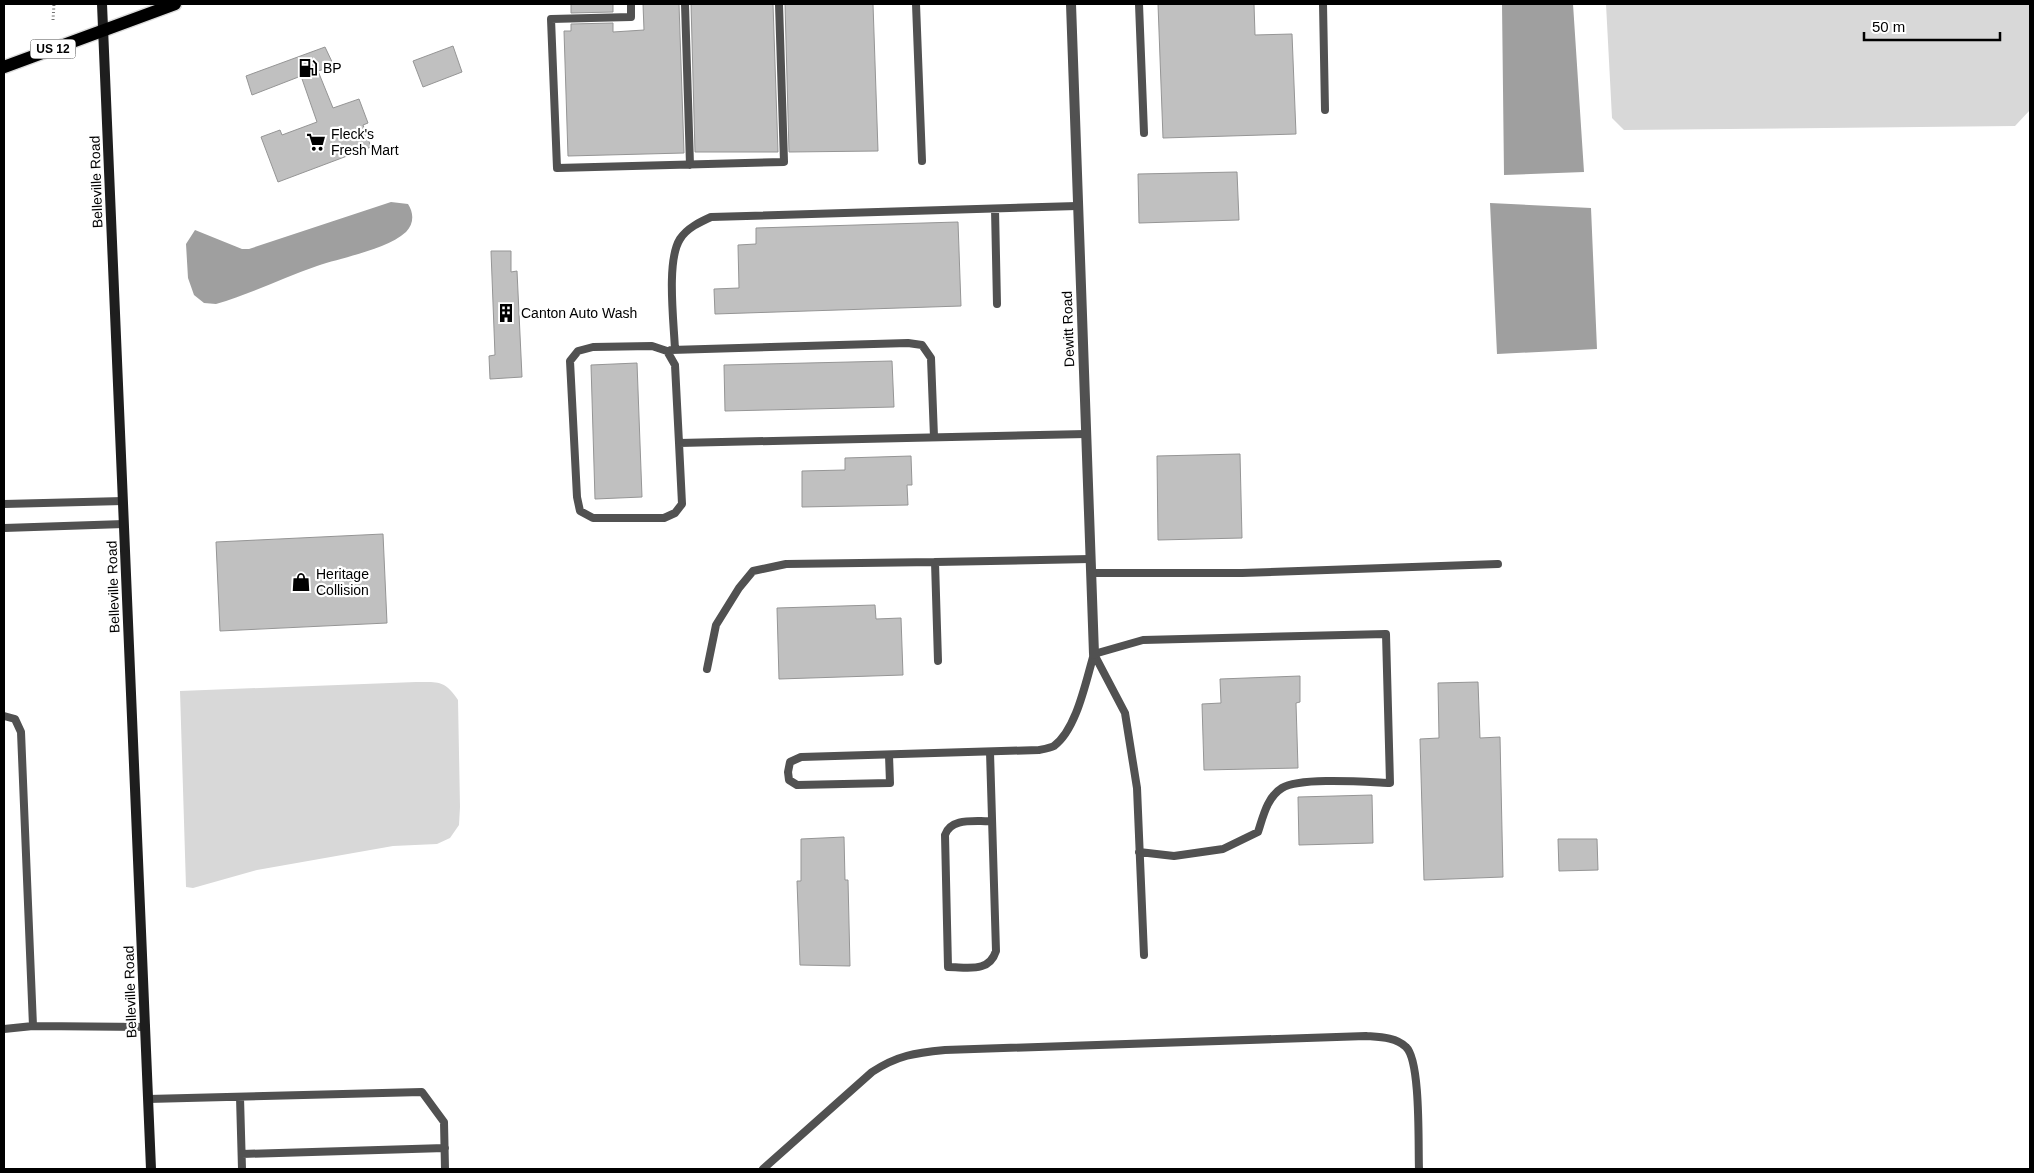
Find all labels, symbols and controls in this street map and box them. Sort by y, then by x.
scale bar [1864,10,2000,42]
text: 50 m [1872,18,1905,35]
road number: US 12 [30,40,76,59]
fuel station icon: BP [297,57,319,79]
place label: BP [323,60,342,76]
place label: Fleck's Fresh Mart [331,126,399,158]
supermarket icon: Fleck's Fresh Mart [305,131,327,153]
street label: Belleville Road [86,135,106,229]
street label: Dewitt Road [1059,291,1077,367]
building icon: Canton Auto Wash [495,302,517,324]
place label: Canton Auto Wash [521,305,637,321]
street label: Belleville Road [103,540,123,634]
place label: Heritage Collision [316,566,369,598]
shop icon: Heritage Collision [290,571,312,593]
street label: Belleville Road [120,945,140,1039]

